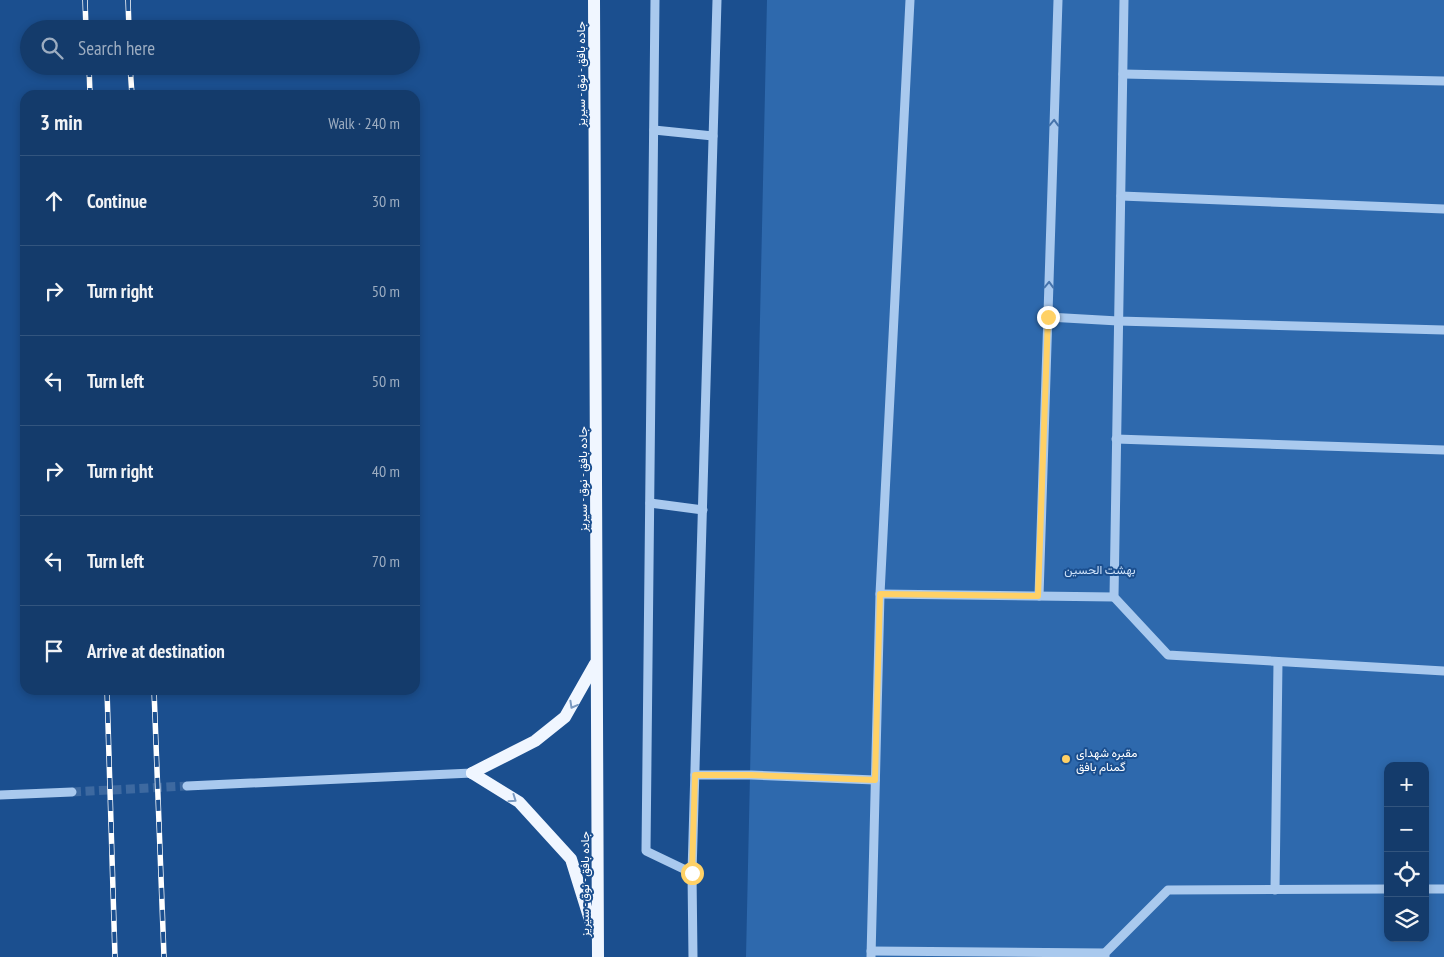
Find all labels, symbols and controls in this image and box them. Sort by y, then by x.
search box [20,20,420,75]
street label: جاده بافق - نوق - سیریز [573,21,589,128]
icon: search [38,34,66,62]
text: Search here [78,36,155,60]
text: 3 min [40,109,82,136]
text: Walk · 240 m [328,113,400,133]
one-way arrow [1049,118,1059,126]
icon: ahead [40,187,68,215]
text: Continue [87,189,147,213]
text: 30 m [372,191,400,211]
icon: right [40,277,68,305]
text: Turn right [87,279,153,303]
text: 50 m [372,281,400,301]
one-way arrow [1043,281,1054,289]
route end [1037,306,1060,329]
icon: left [40,367,68,395]
text: Turn left [87,369,144,393]
text: 50 m [372,371,400,391]
street label: جاده بافق - نوق - سیریز [575,426,591,533]
icon: right [40,457,68,485]
text: Turn right [87,459,153,483]
text: 40 m [372,461,400,481]
icon: left [40,547,68,575]
text: Turn left [87,549,144,573]
text: 70 m [372,551,400,571]
park label: بهشت الحسین [1064,562,1136,578]
icon: arrive [40,637,68,665]
text: Arrive at destination [87,639,225,663]
one-way arrow [569,699,579,708]
place label: مقبره شهدای گمنام بافق [1076,745,1137,775]
marker: مقبره شهدای گمنام بافق [1060,753,1072,765]
map controls [1384,762,1429,942]
button: + [1384,762,1429,807]
one-way arrow [508,793,517,802]
button: − [1384,807,1429,852]
street label: جاده بافق - نوق - سیریز [577,831,593,938]
button: locate [1384,852,1429,897]
route start [681,862,704,885]
button: layers [1384,897,1429,942]

